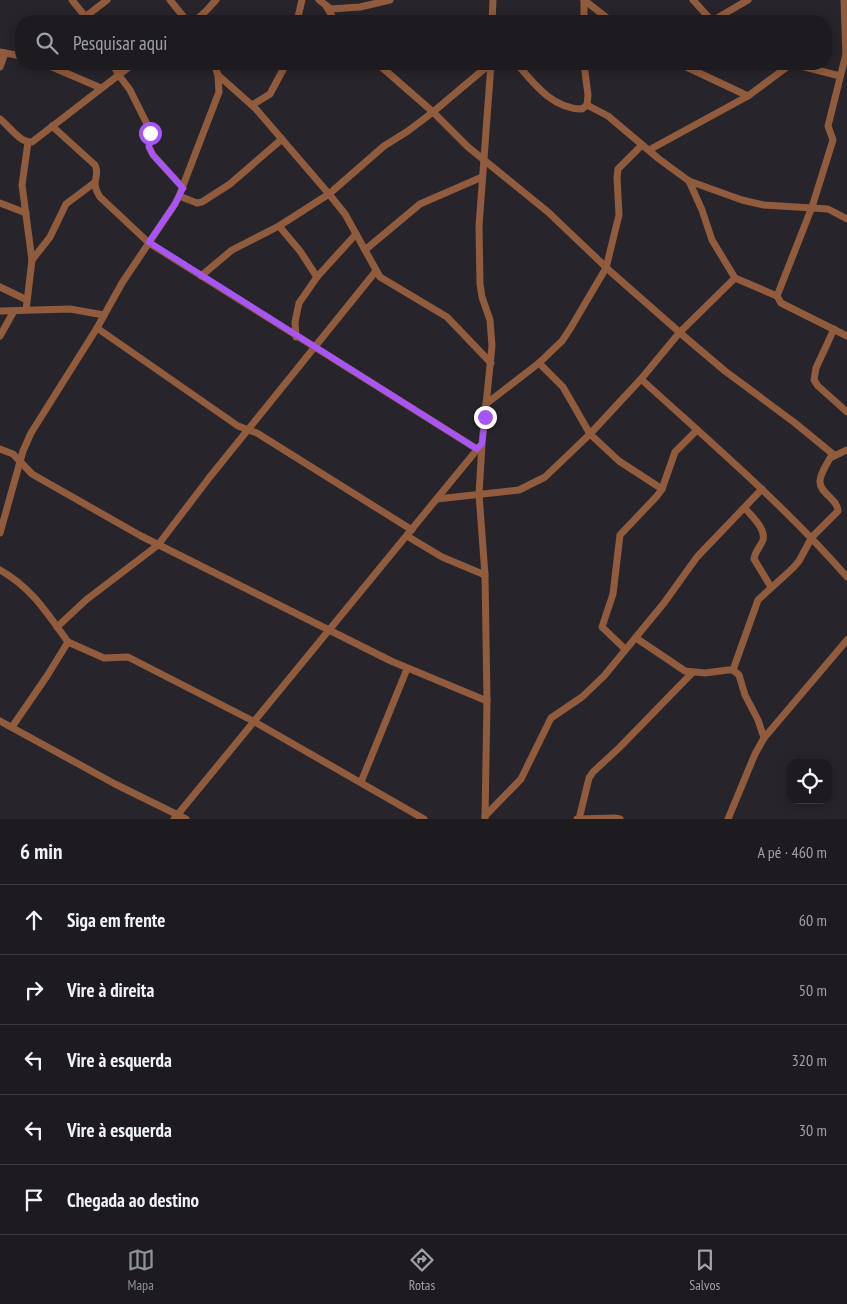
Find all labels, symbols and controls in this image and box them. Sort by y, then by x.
search box [15,15,832,70]
icon: search [33,29,61,57]
text: Pesquisar aqui [73,31,167,55]
route start [139,122,162,145]
route end [474,406,497,429]
map controls [787,759,832,804]
button: locate [787,759,832,804]
text: 6 min [20,838,62,865]
text: A pé · 460 m [757,842,827,862]
icon: ahead [20,906,48,934]
text: Siga em frente [67,908,165,932]
text: 60 m [799,910,827,930]
icon: right [20,976,48,1004]
text: Vire à direita [67,978,154,1002]
text: 50 m [799,980,827,1000]
icon: left [20,1046,48,1074]
text: Vire à esquerda [67,1048,172,1072]
text: 320 m [792,1050,827,1070]
icon: left [20,1116,48,1144]
text: Vire à esquerda [67,1118,172,1142]
text: 30 m [799,1120,827,1140]
icon: arrive [20,1186,48,1214]
text: Chegada ao destino [67,1188,199,1212]
tab: Mapa [127,1246,155,1294]
tab: Rotas [408,1246,436,1294]
tab: Salvos [689,1246,720,1294]

